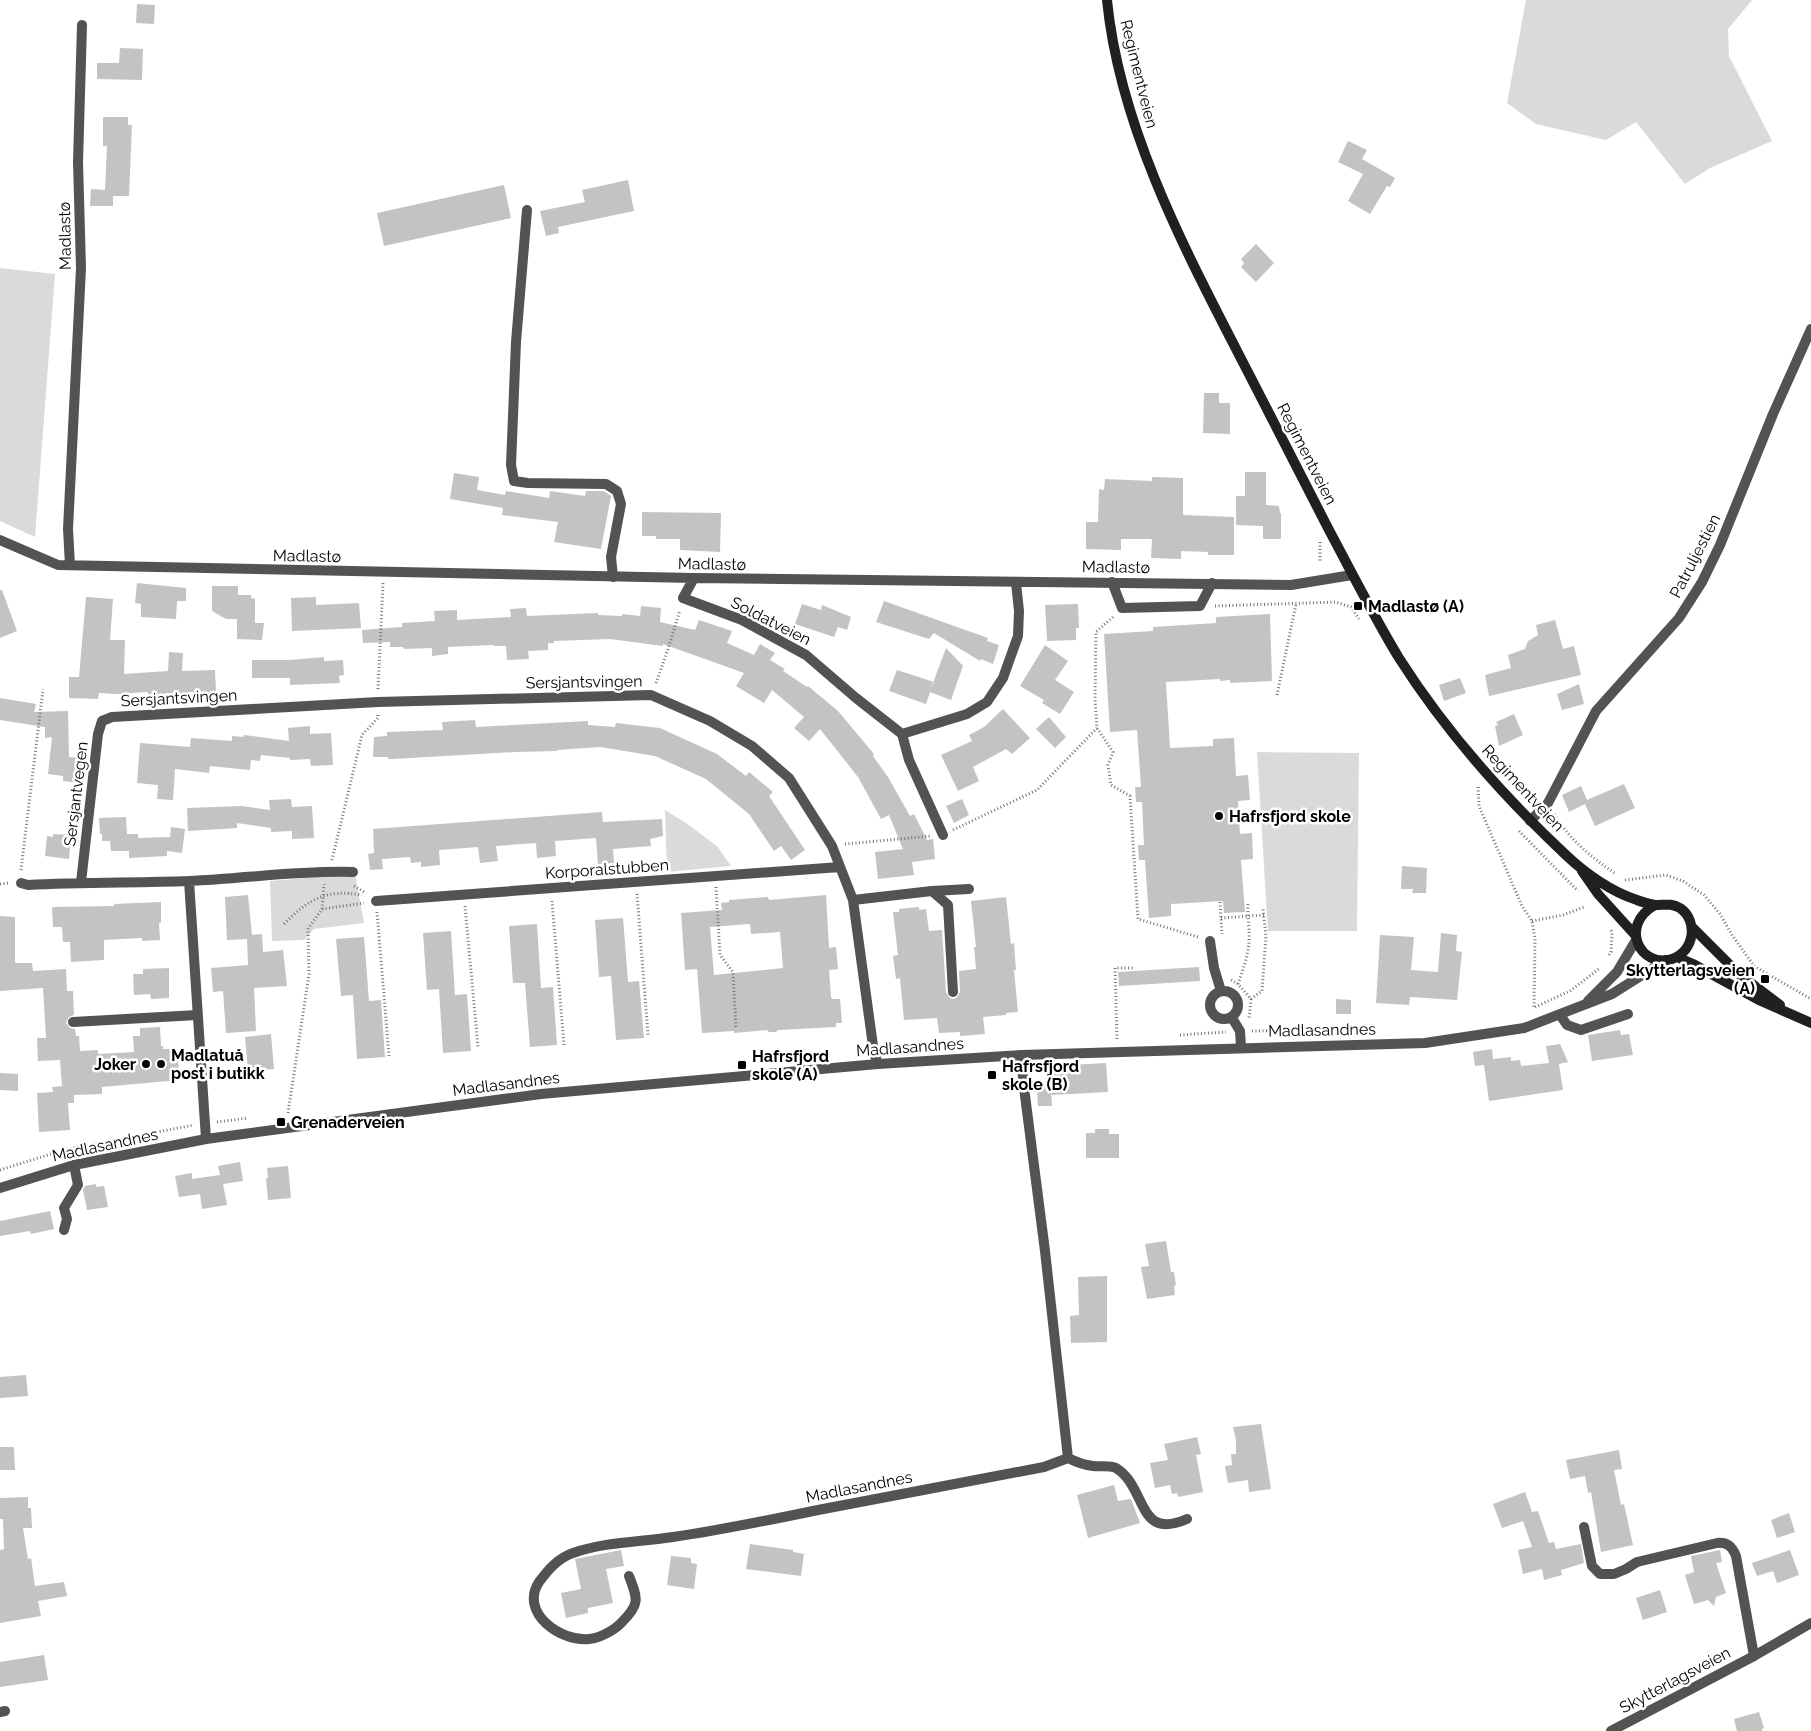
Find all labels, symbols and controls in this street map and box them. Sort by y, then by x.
street label: Regimentveien [1116,18,1162,130]
street label: Madlastø [55,202,75,270]
street label: Regimentveien [1273,400,1341,508]
street label: Patruljestien [1666,511,1724,601]
street label: Madlastø [273,546,341,566]
street label: Madlastø [678,554,746,574]
street label: Madlastø [1082,557,1150,577]
street label: Soldatveien [728,593,814,649]
place label: Madlastø (A) [1368,597,1464,616]
marker: Madlastø (A) [1352,600,1364,612]
street label: Sersjantsvingen [525,671,643,693]
street label: Sersjantsvingen [120,685,238,711]
street label: Sersjantvegen [60,740,92,848]
street label: Regimentveien [1478,741,1568,835]
place label: Hafrsfjord skole [1229,807,1351,826]
marker: Hafrsfjord skole [1213,810,1225,822]
street label: Korporalstubben [544,855,670,883]
place label: Skytterlagsveien (A) [1626,961,1755,998]
marker: Skytterlagsveien (A) [1759,973,1771,985]
street label: Madlasandnes [1268,1020,1376,1040]
street label: Madlasandnes [856,1034,965,1060]
place label: Madlatuå post i butikk [171,1046,265,1083]
place label: Hafrsfjord skole (A) [752,1047,829,1084]
place label: Joker [94,1055,136,1074]
place label: Hafrsfjord skole (B) [1002,1057,1079,1094]
marker: Joker [140,1058,152,1070]
marker: Madlatuå post i butikk [155,1058,167,1070]
marker: Hafrsfjord skole (A) [736,1059,748,1071]
street label: Madlasandnes [451,1068,561,1100]
marker: Hafrsfjord skole (B) [986,1069,998,1081]
place label: Grenaderveien [291,1113,405,1132]
marker: Grenaderveien [275,1116,287,1128]
street label: Madlasandnes [50,1124,160,1166]
street label: Madlasandnes [804,1467,914,1507]
street label: Skytterlagsveien [1616,1643,1734,1717]

